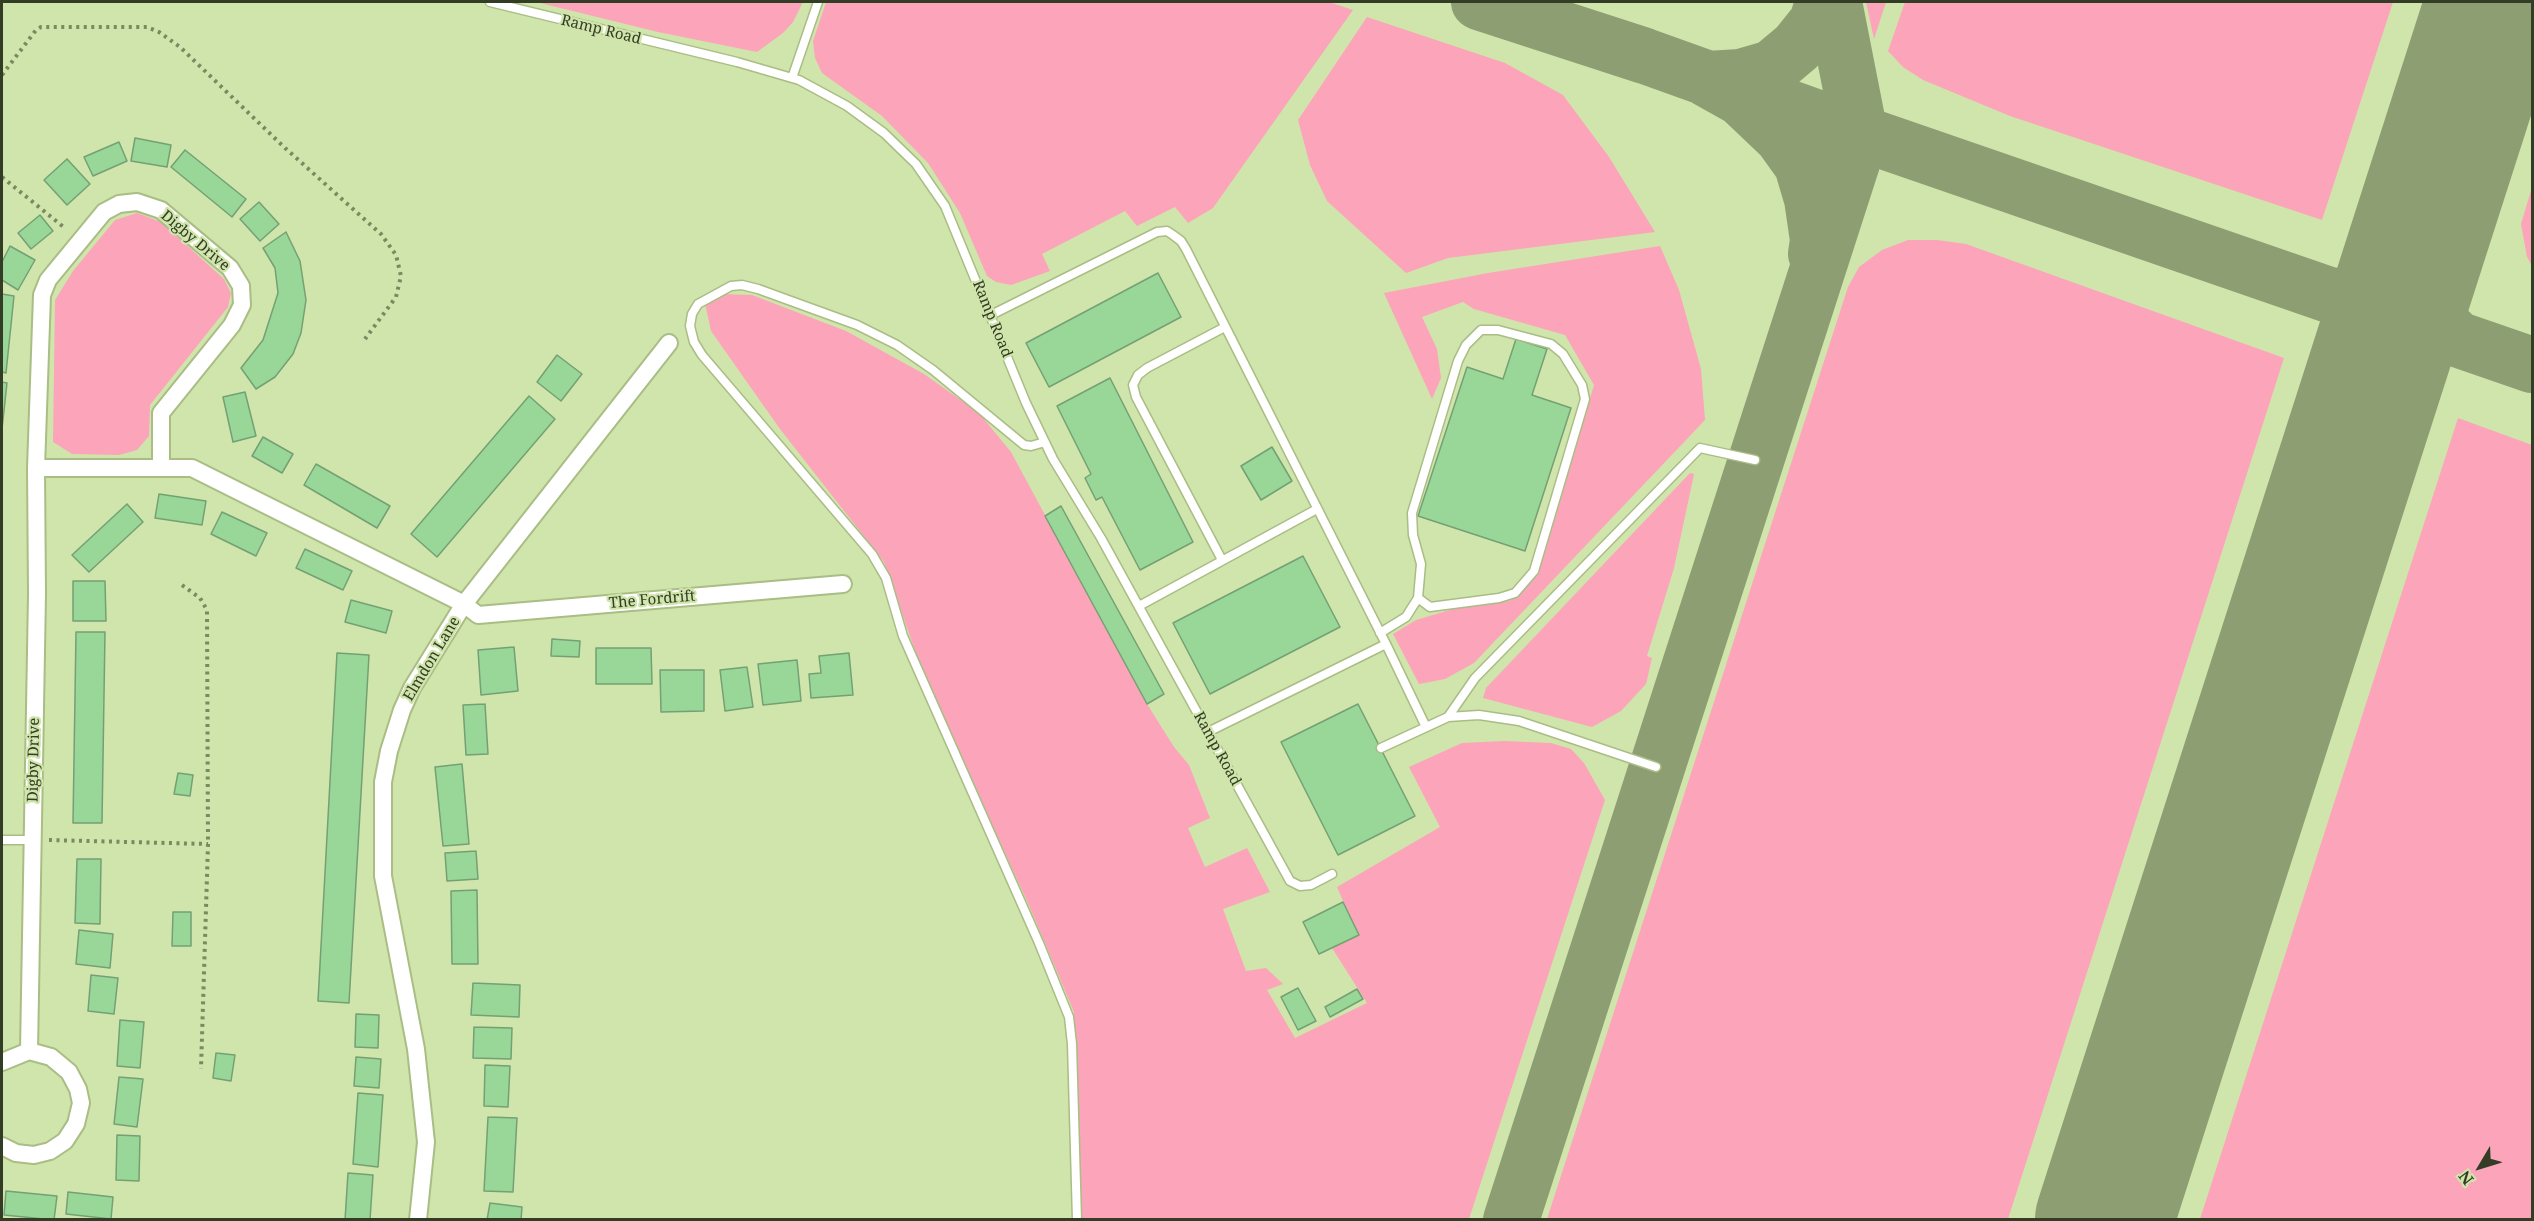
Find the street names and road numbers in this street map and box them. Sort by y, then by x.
street label: Ramp Road [559,11,643,49]
street label: Digby Drive [157,207,233,275]
street label: Ramp Road [968,278,1016,360]
street label: The Fordrift [608,587,696,613]
street label: Elmdon Lane [400,614,464,704]
street label: Ramp Road [1189,709,1245,789]
street label: Digby Drive [24,718,44,802]

